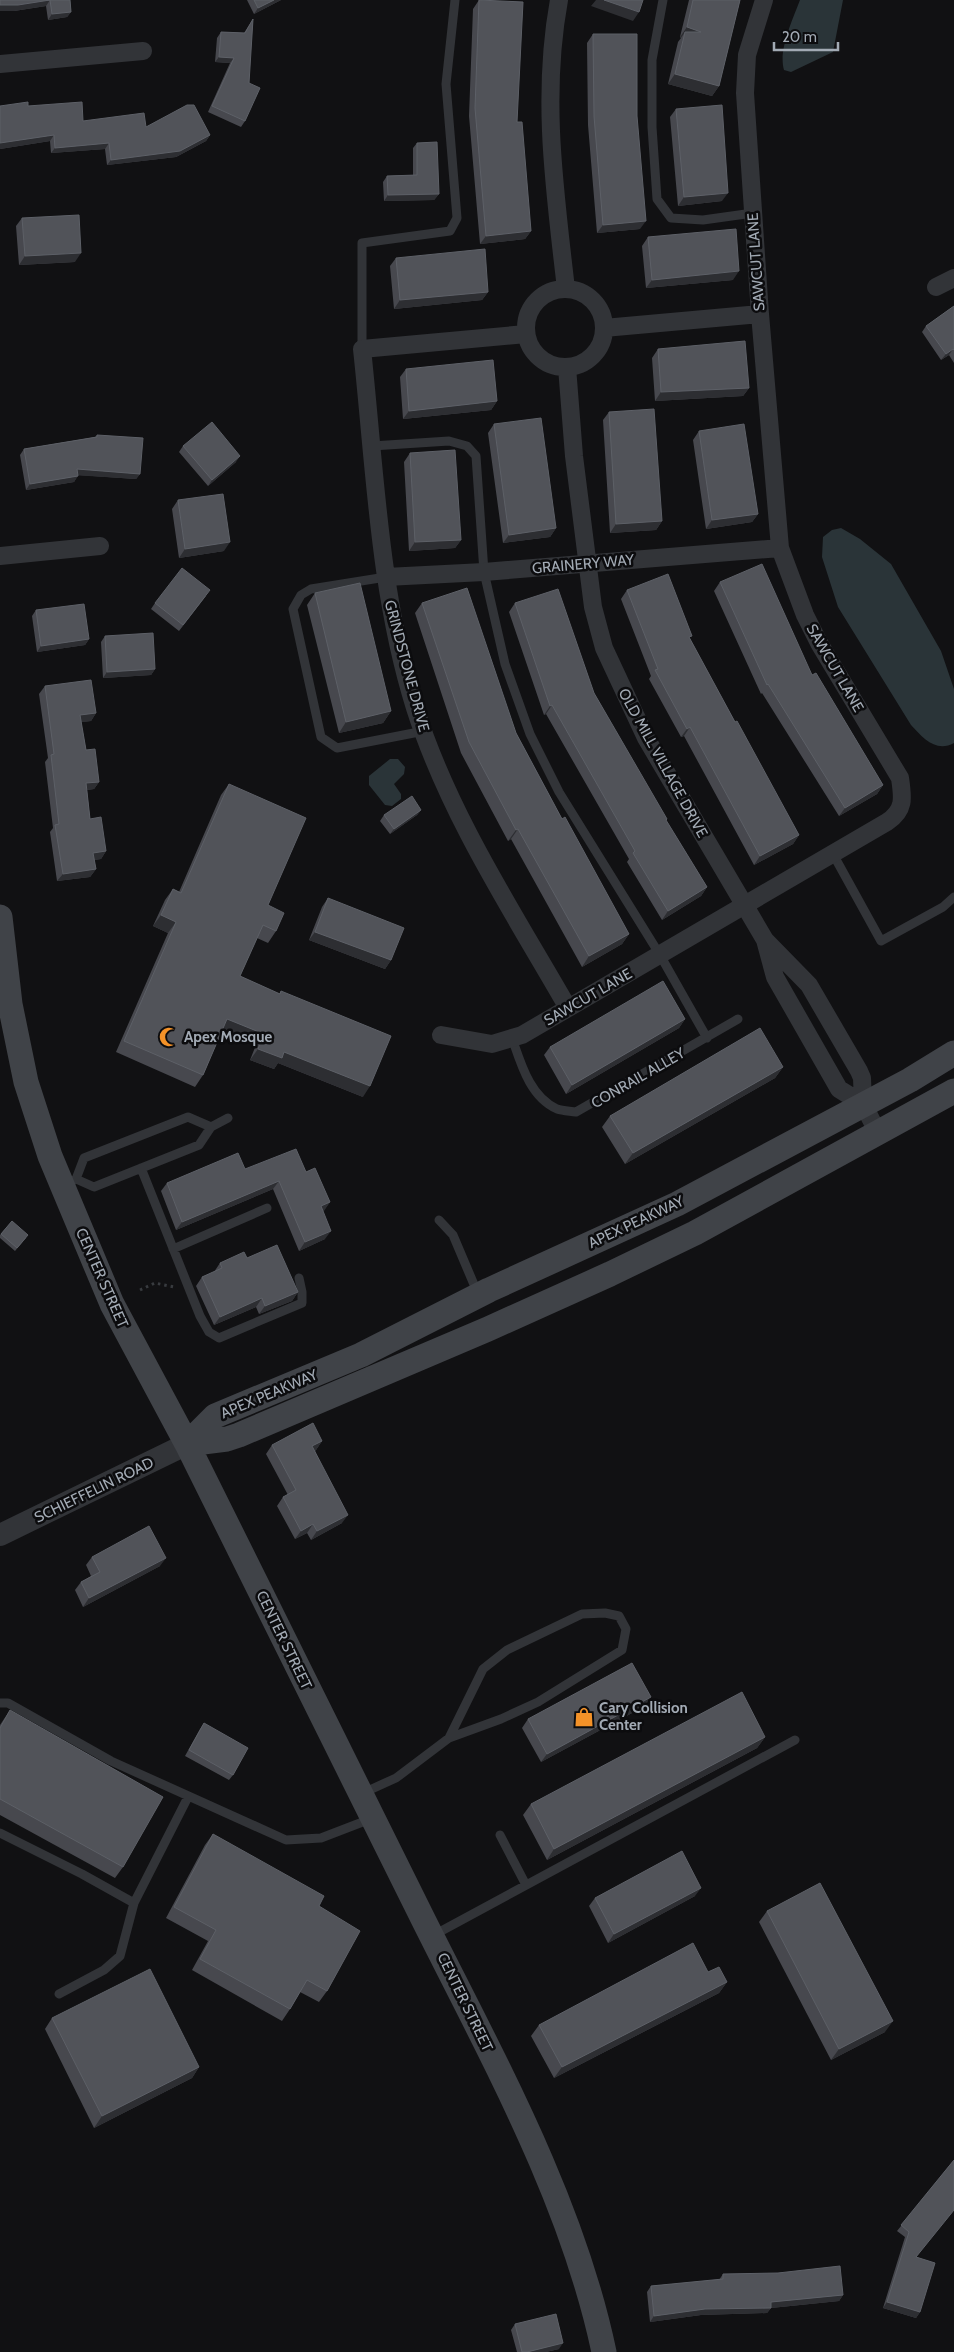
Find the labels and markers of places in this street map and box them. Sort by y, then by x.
mosque icon: Apex Mosque [158,1026,180,1048]
place label: Apex Mosque [184,1028,272,1046]
place label: Cary Collision Center [599,1699,688,1734]
shop icon: Cary Collision Center [573,1706,595,1728]

